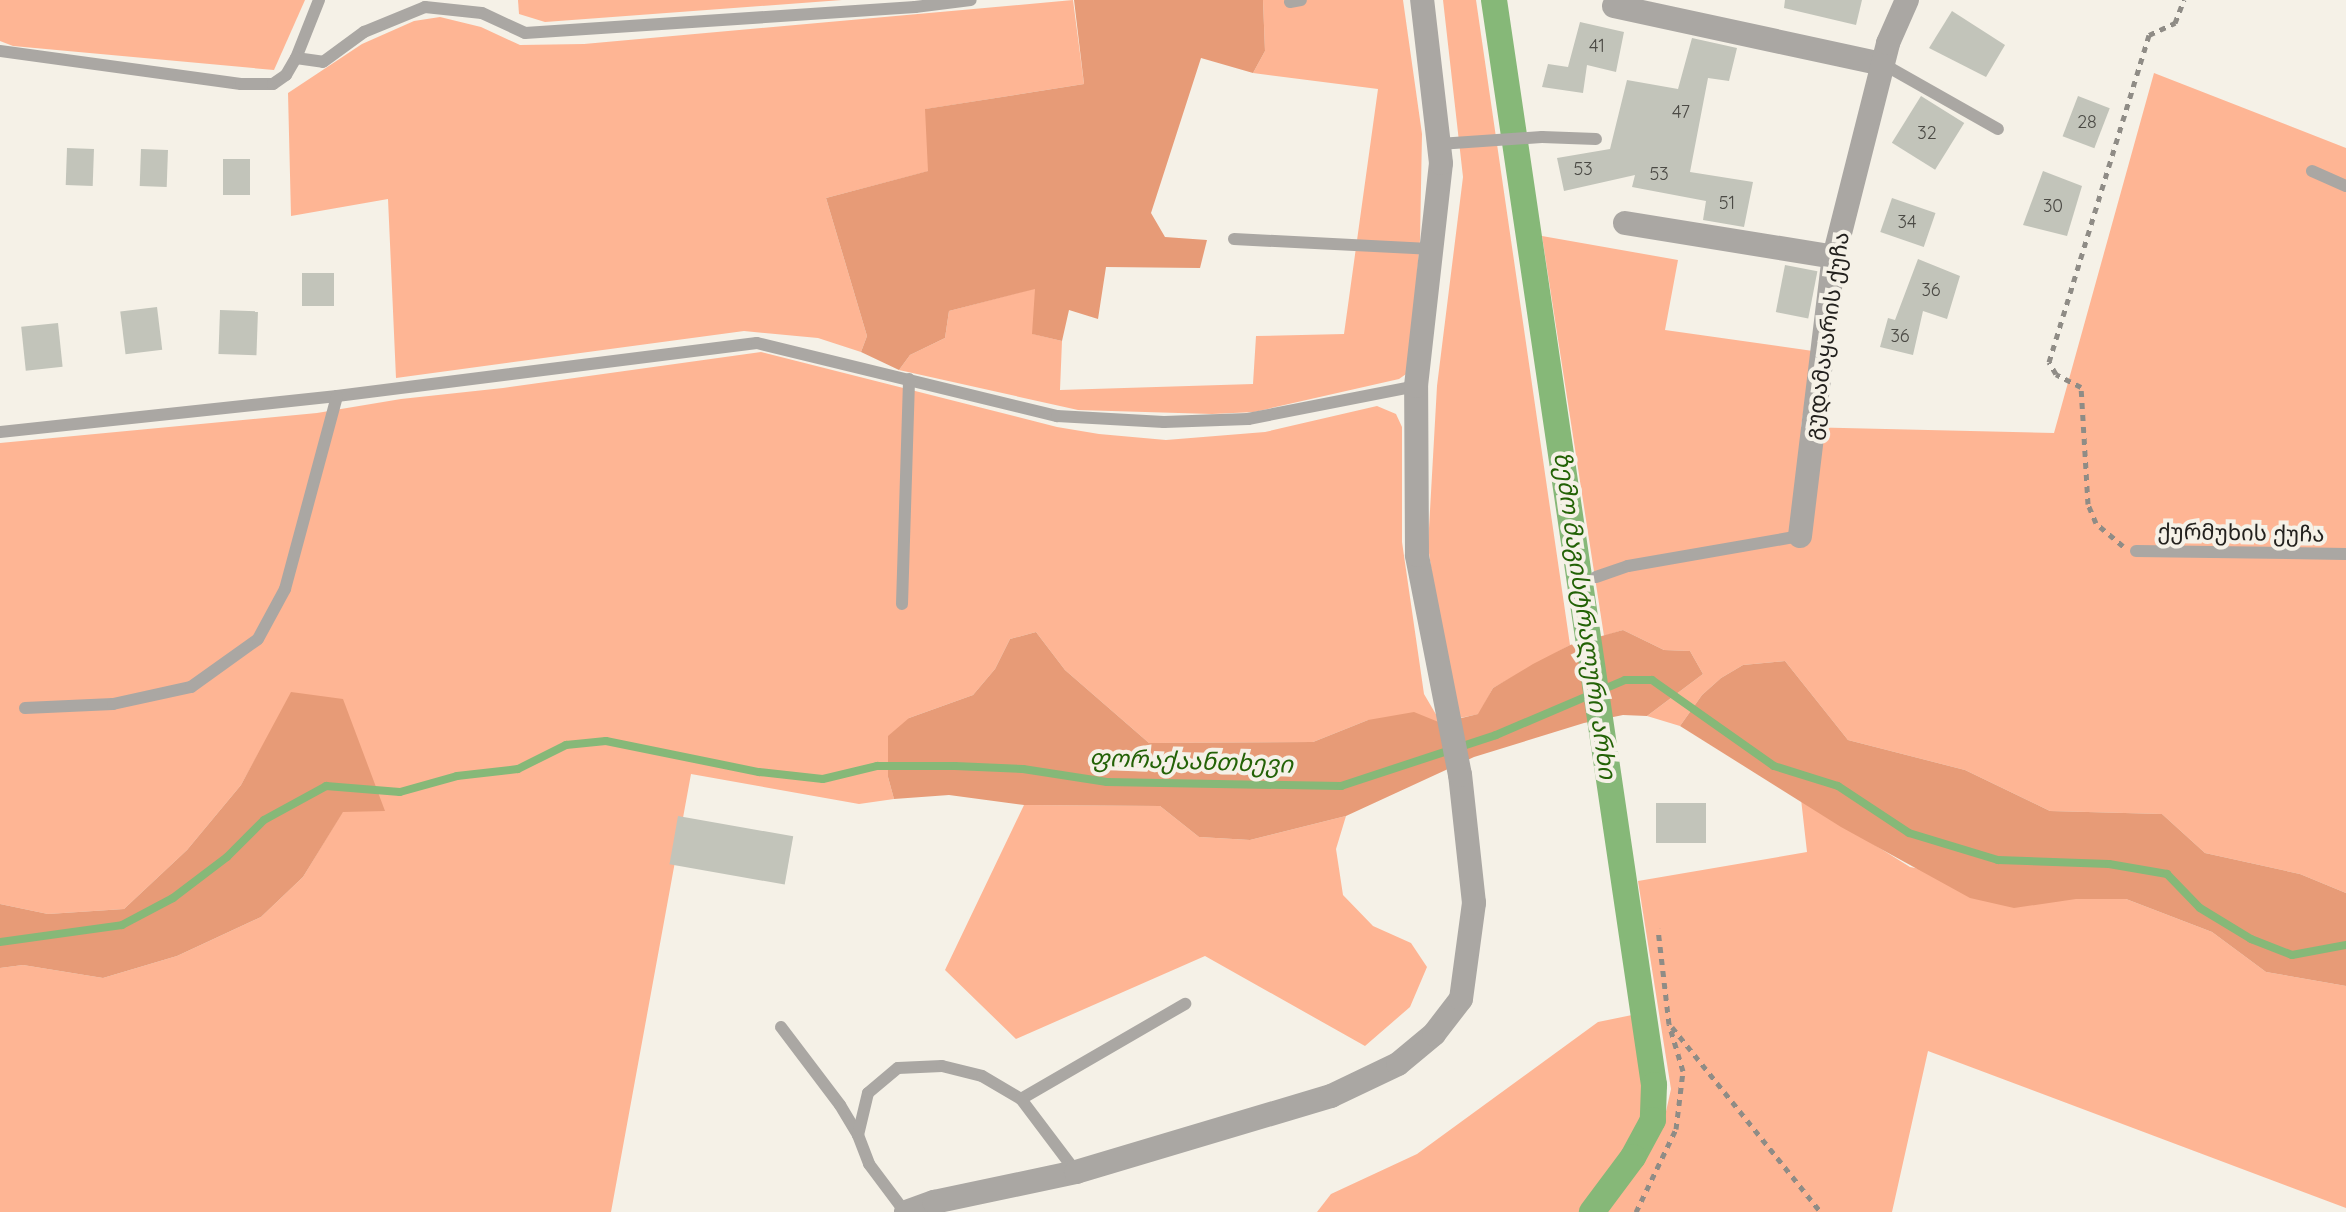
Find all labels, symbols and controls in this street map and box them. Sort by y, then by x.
house number: 41 [1589,35,1605,57]
house number: 47 [1672,101,1690,123]
house number: 28 [2077,111,2097,133]
house number: 32 [1917,122,1937,144]
house number: 53 [1573,158,1593,180]
house number: 53 [1649,163,1669,185]
house number: 51 [1719,192,1735,214]
house number: 30 [2043,195,2063,217]
house number: 34 [1898,211,1916,233]
street label: გუდამაყარის ქუჩა [1799,230,1855,442]
house number: 36 [1921,279,1941,301]
house number: 36 [1890,325,1910,347]
water label: ზემო მაგისტრალური არხი [1548,450,1622,780]
street label: ქურმუხის ქუჩა [2157,518,2325,548]
water label: ფორაქაანთხევი [1089,743,1293,779]

